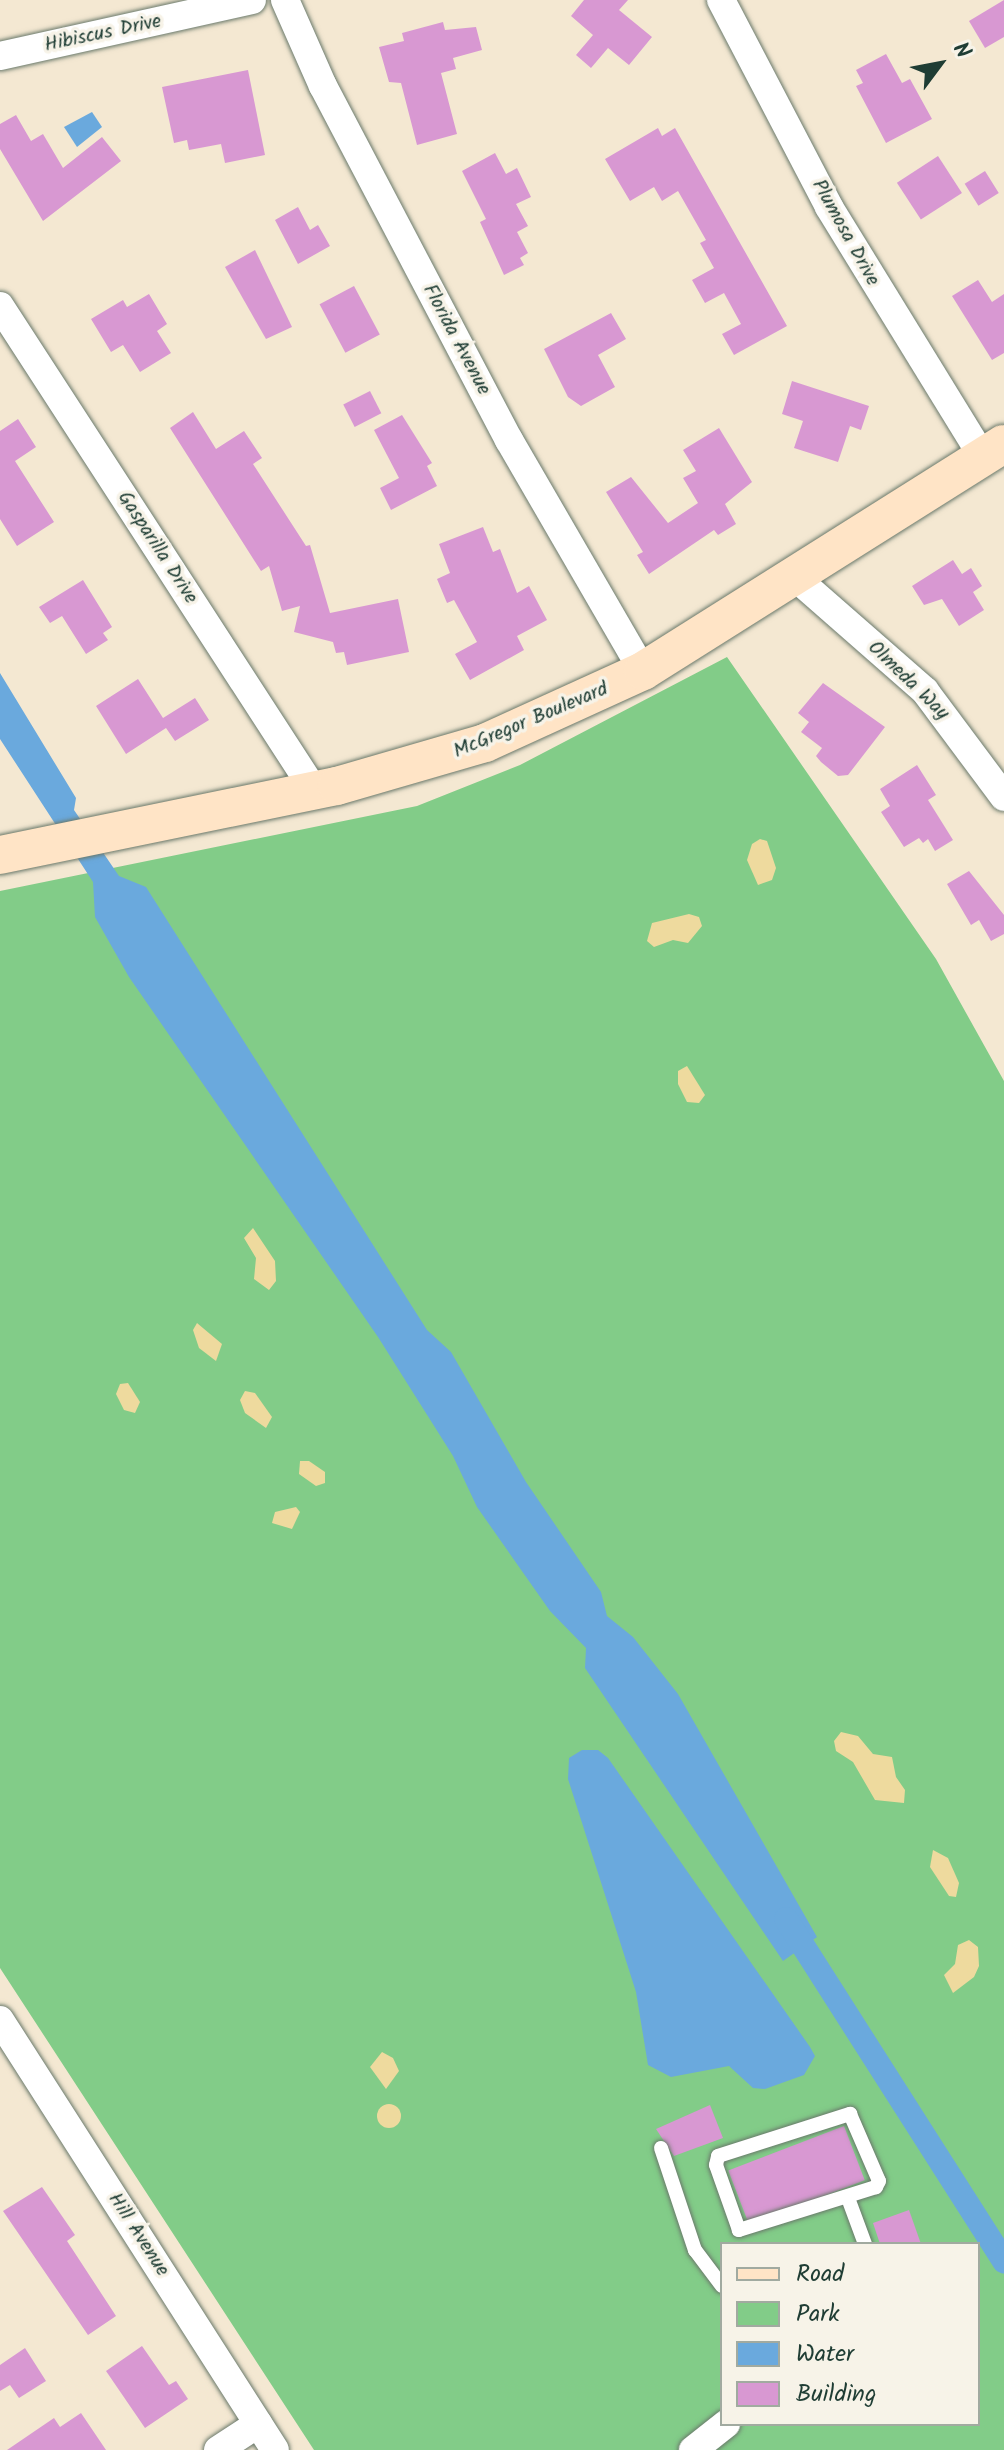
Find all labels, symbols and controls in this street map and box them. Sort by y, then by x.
street label: Hibiscus Drive [42,10,164,58]
north arrow [900,24,980,104]
text: N [942,36,979,66]
street label: Plumosa Drive [806,176,884,290]
street label: Florida Avenue [417,280,495,400]
street label: Gasparilla Drive [112,487,202,609]
street label: Olmeda Way [862,636,954,726]
street label: McGregor Boulevard [450,678,612,764]
street label: Hill Avenue [102,2189,174,2281]
legend [720,2242,980,2426]
text: Road [796,2255,844,2294]
text: Park [796,2295,840,2334]
text: Water [796,2335,854,2374]
text: Building [796,2375,876,2414]

